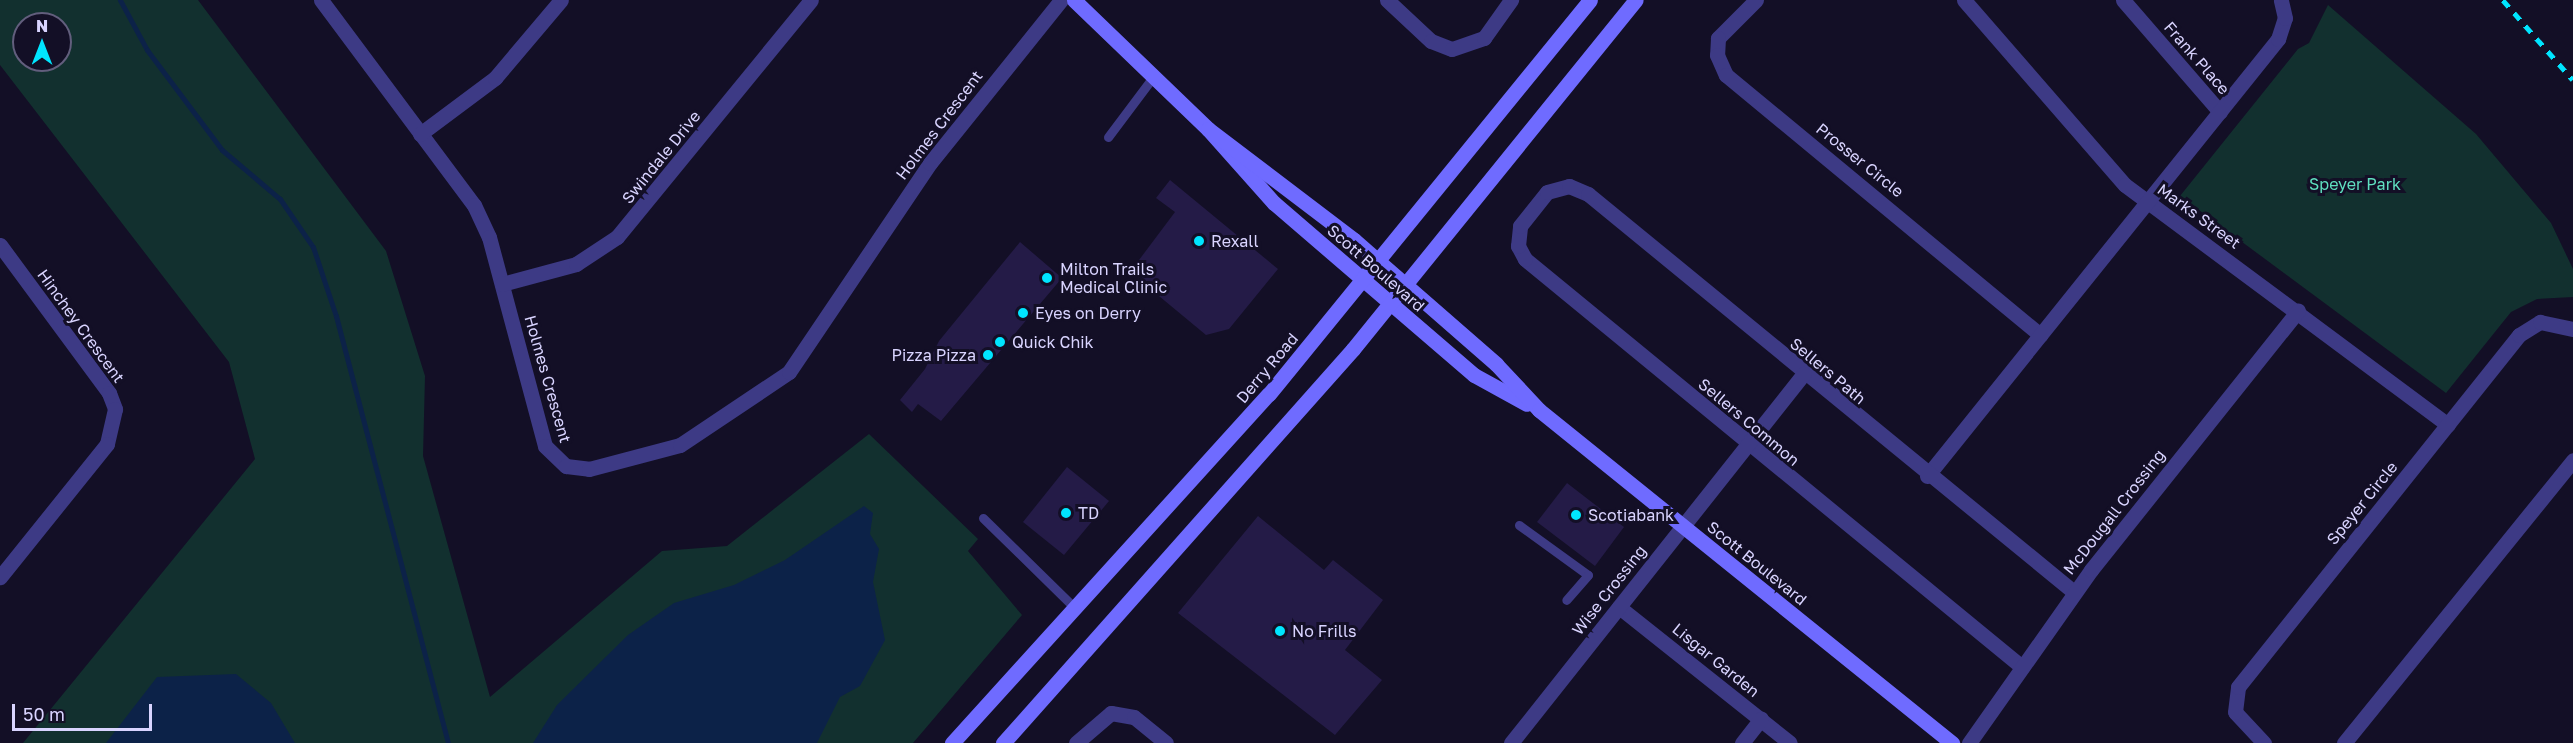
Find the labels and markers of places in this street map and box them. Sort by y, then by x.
place label: Rexall [1211,231,1259,251]
marker: Rexall [1192,234,1206,248]
place label: Milton Trails Medical Clinic [1060,259,1167,297]
marker: Milton Trails Medical Clinic [1038,269,1056,287]
place label: Eyes on Derry [1035,303,1141,323]
marker: Eyes on Derry [1016,306,1030,320]
place label: Quick Chik [1012,332,1094,352]
marker: Quick Chik [993,335,1007,349]
place label: Pizza Pizza [891,345,976,365]
marker: Pizza Pizza [981,348,995,362]
place label: TD [1078,503,1099,523]
place label: Scotiabank [1588,505,1674,525]
marker: TD [1059,506,1073,520]
marker: Scotiabank [1569,508,1583,522]
place label: No Frills [1292,621,1357,641]
marker: No Frills [1273,624,1287,638]

